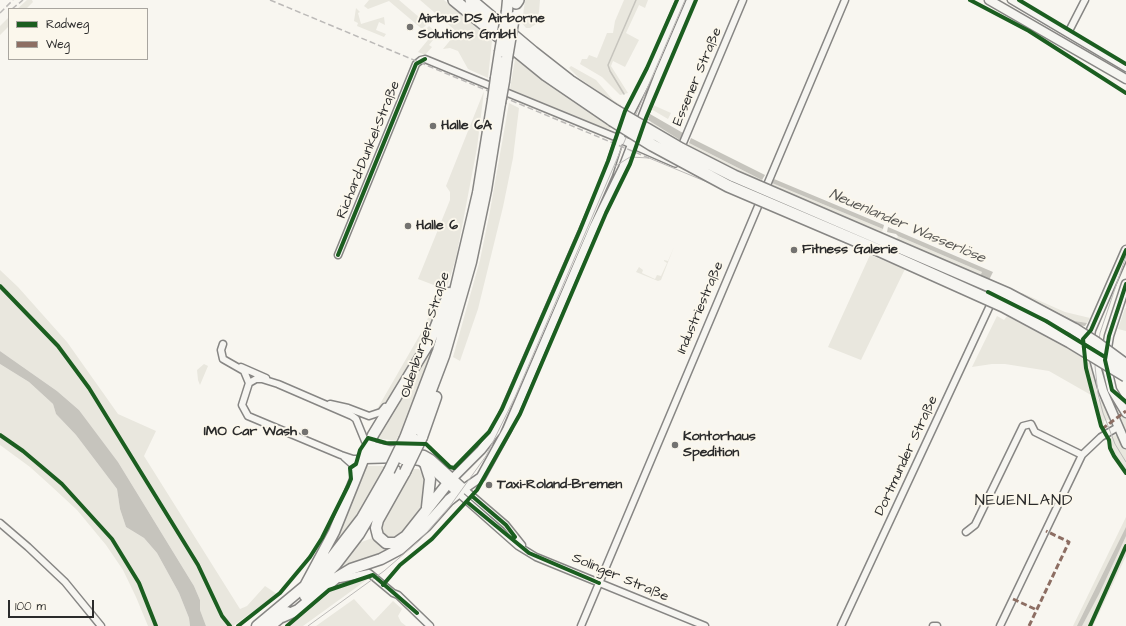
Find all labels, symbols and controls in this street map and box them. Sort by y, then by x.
legend [8,8,148,60]
place label: Airbus DS Airborne Solutions GmbH [418,11,545,44]
text: Radweg [46,16,89,33]
marker: Airbus DS Airborne Solutions GmbH [405,22,415,32]
street label: Essener Straße [670,25,726,129]
text: Weg [46,36,70,53]
street label: Richard-Dunkel-Straße [334,79,404,221]
place label: Halle 6A [441,118,492,134]
marker: Halle 6A [428,121,438,131]
water label: Neuenlander Wasserlöse [826,186,988,268]
place label: Halle 6 [416,218,458,234]
marker: Halle 6 [403,221,413,231]
place label: Fitness Galerie [802,242,898,258]
marker: Fitness Galerie [789,245,799,255]
street label: Industriestraße [674,259,728,357]
street label: Oldenburger Straße [398,270,454,400]
street label: Dortmunder Straße [872,393,942,519]
place label: IMO Car Wash [204,424,297,440]
marker: IMO Car Wash [300,427,310,437]
place label: Kontorhaus Spedition [683,429,756,462]
marker: Kontorhaus Spedition [670,440,680,450]
place label: Taxi-Roland-Bremen [497,477,622,493]
marker: Taxi-Roland-Bremen [484,480,494,490]
district label: NEUENLAND [975,492,1073,512]
street label: Solinger Straße [569,550,671,606]
scale bar [10,592,96,618]
text: 100 m [15,598,46,615]

